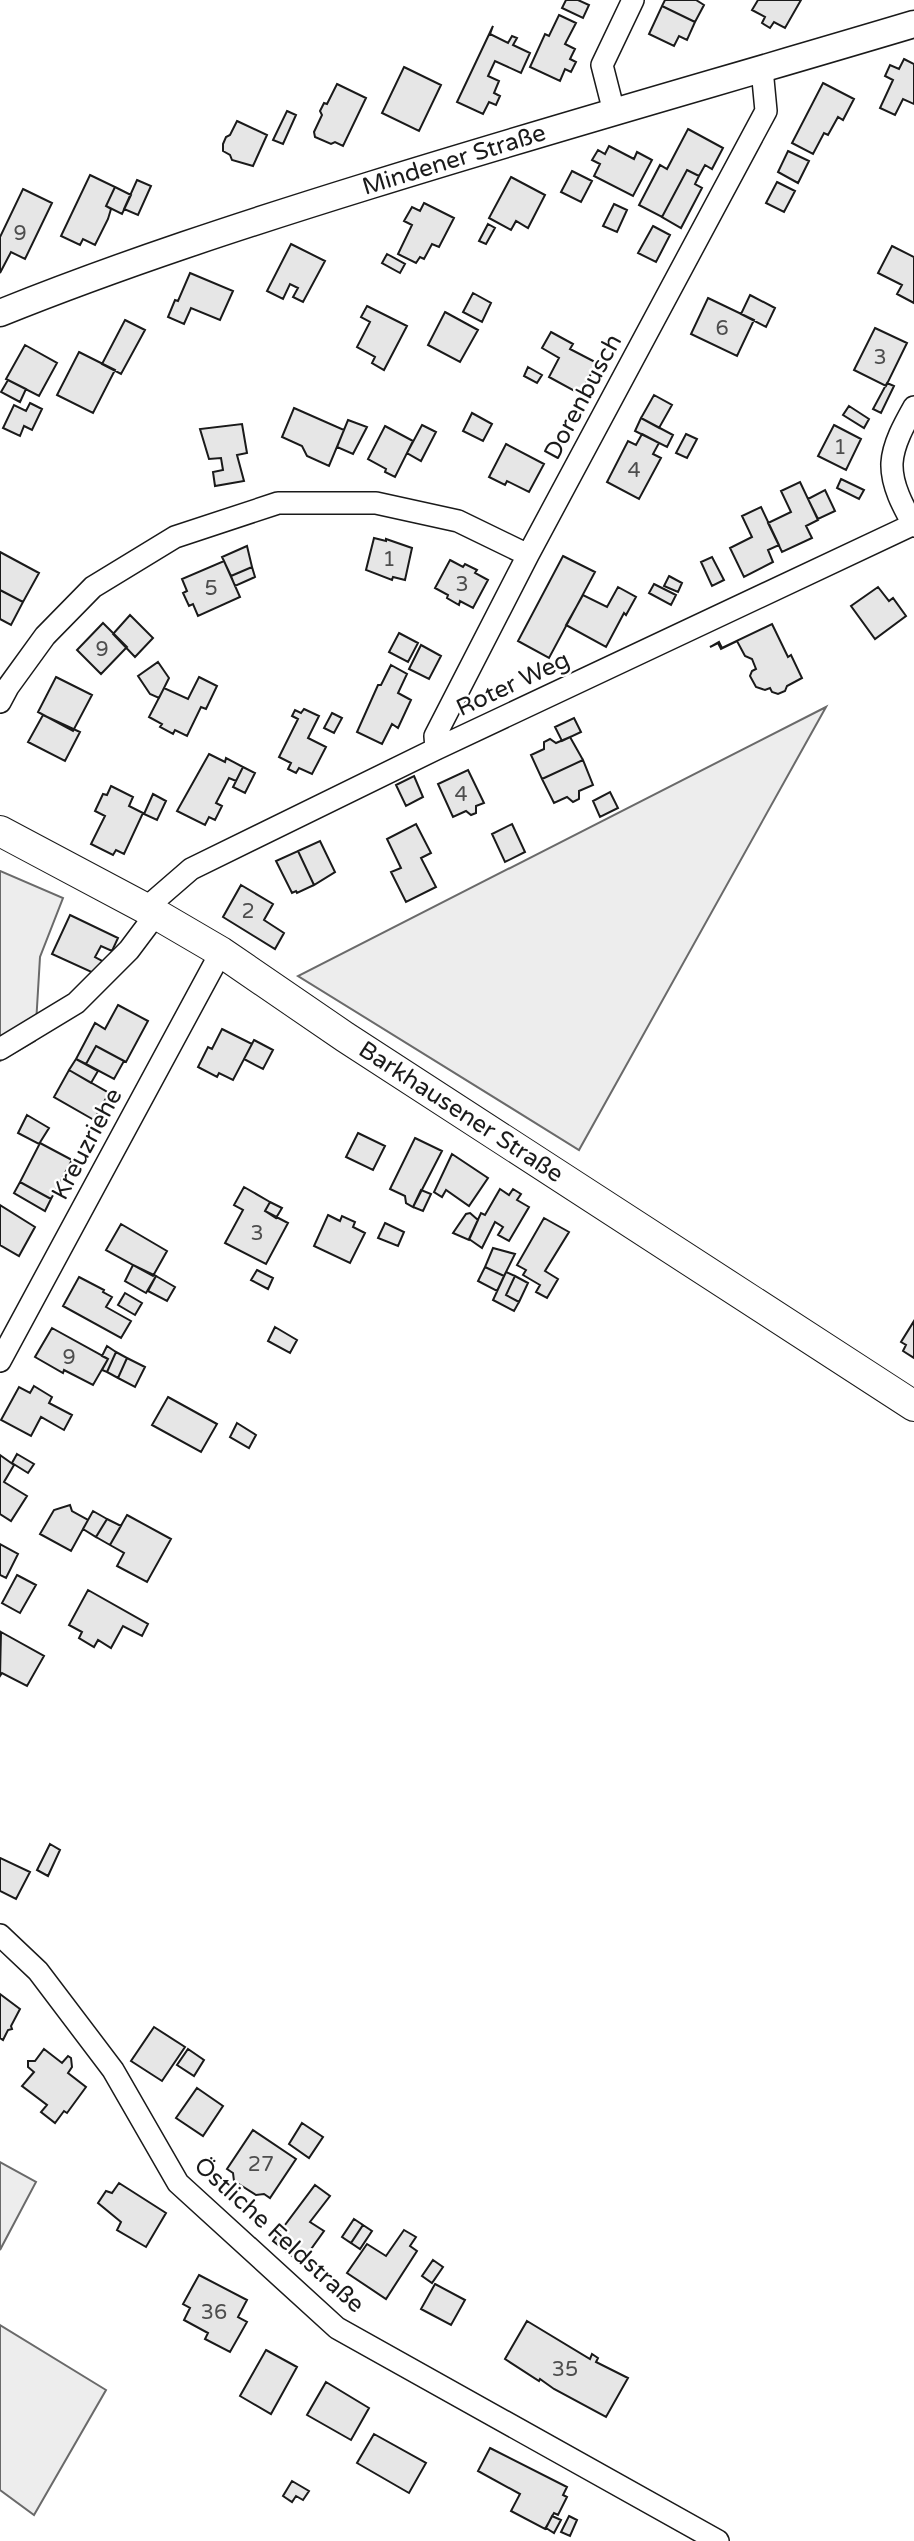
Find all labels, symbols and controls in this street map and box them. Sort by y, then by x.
street label: Mindener Straße [359,118,549,202]
house number: 9 [13,221,27,246]
house number: 6 [715,316,729,341]
street label: Dorenbusch [538,329,628,465]
house number: 3 [873,345,887,370]
house number: 1 [833,435,847,460]
house number: 4 [627,458,641,483]
house number: 1 [382,547,396,572]
house number: 3 [455,572,469,597]
house number: 5 [204,576,218,601]
house number: 9 [95,637,109,662]
street label: Roter Weg [452,645,574,723]
house number: 4 [454,782,468,807]
house number: 2 [241,899,255,924]
street label: Barkhausener Straße [353,1035,569,1189]
street label: Kreuzriehe [46,1083,128,1205]
house number: 3 [250,1221,264,1246]
house number: 9 [62,1345,76,1370]
street label: Östliche Feldstraße [188,2151,370,2319]
house number: 27 [248,2152,274,2177]
house number: 36 [201,2300,227,2325]
house number: 35 [552,2357,578,2382]

